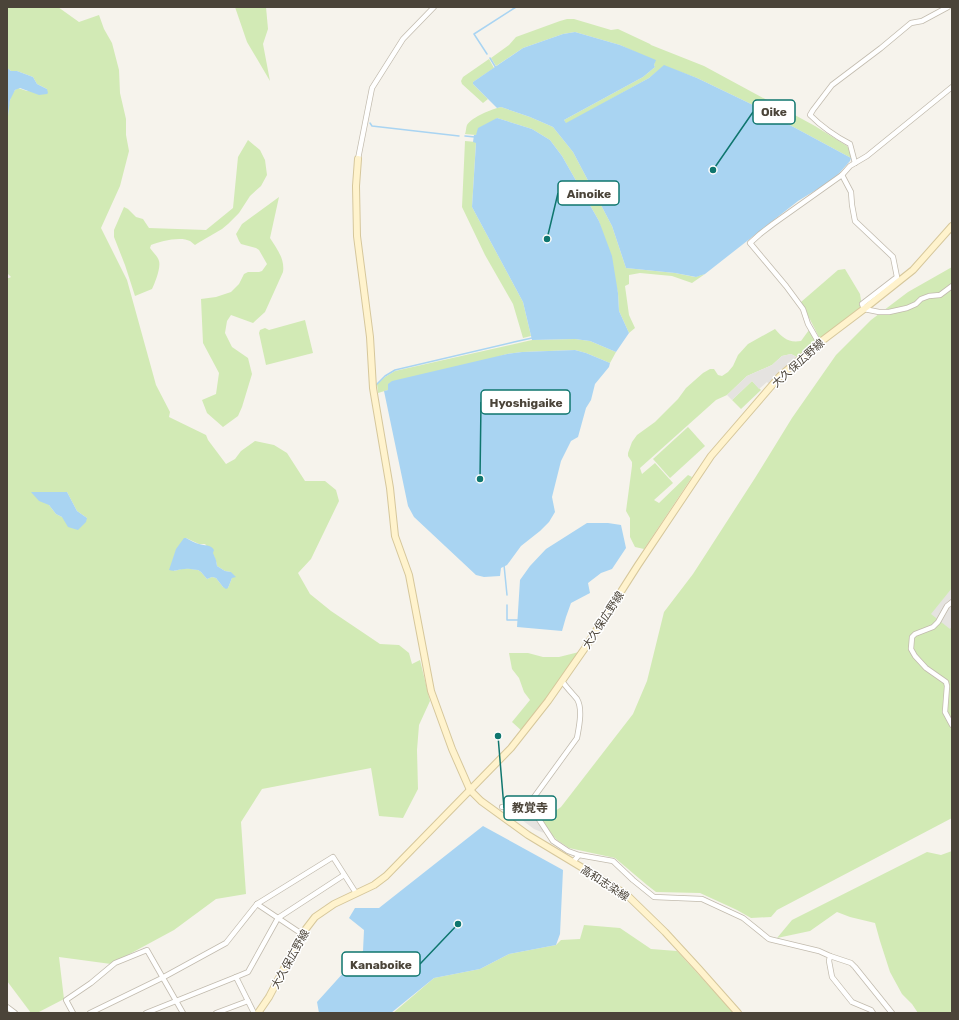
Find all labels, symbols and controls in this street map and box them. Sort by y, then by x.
callout: Oike [753,100,795,124]
text: Oike [761,105,787,119]
callout: Ainoike [558,181,619,205]
text: Ainoike [567,187,611,201]
street label: 大久保広野線 [769,336,827,390]
callout: Hyoshigaike [481,390,570,414]
text: Hyoshigaike [489,396,563,410]
street label: 大久保広野線 [580,589,627,651]
callout: 教覚寺 [504,796,556,820]
text: 教覚寺 [512,801,548,815]
street label: 高和志染線 [578,863,631,904]
street label: 大久保広野線 [269,927,312,991]
callout: Kanaboike [342,952,420,976]
text: Kanaboike [350,958,412,972]

